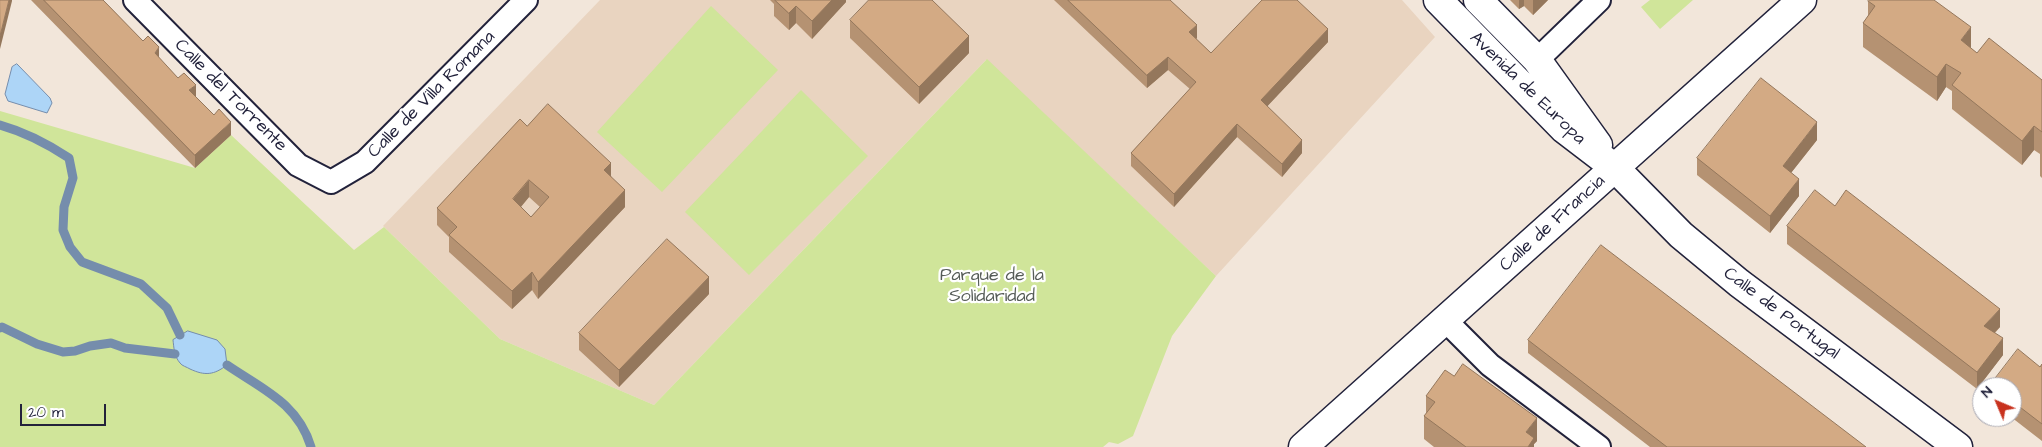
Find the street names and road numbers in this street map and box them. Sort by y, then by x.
street label: Calle de Villa Romana [364,27,500,163]
street label: Avenida de Europa [1464,28,1590,150]
street label: Calle del Torrente [169,35,291,157]
street label: Calle de Francia [1496,171,1610,277]
street label: Calle de Portugal [1719,263,1843,365]

